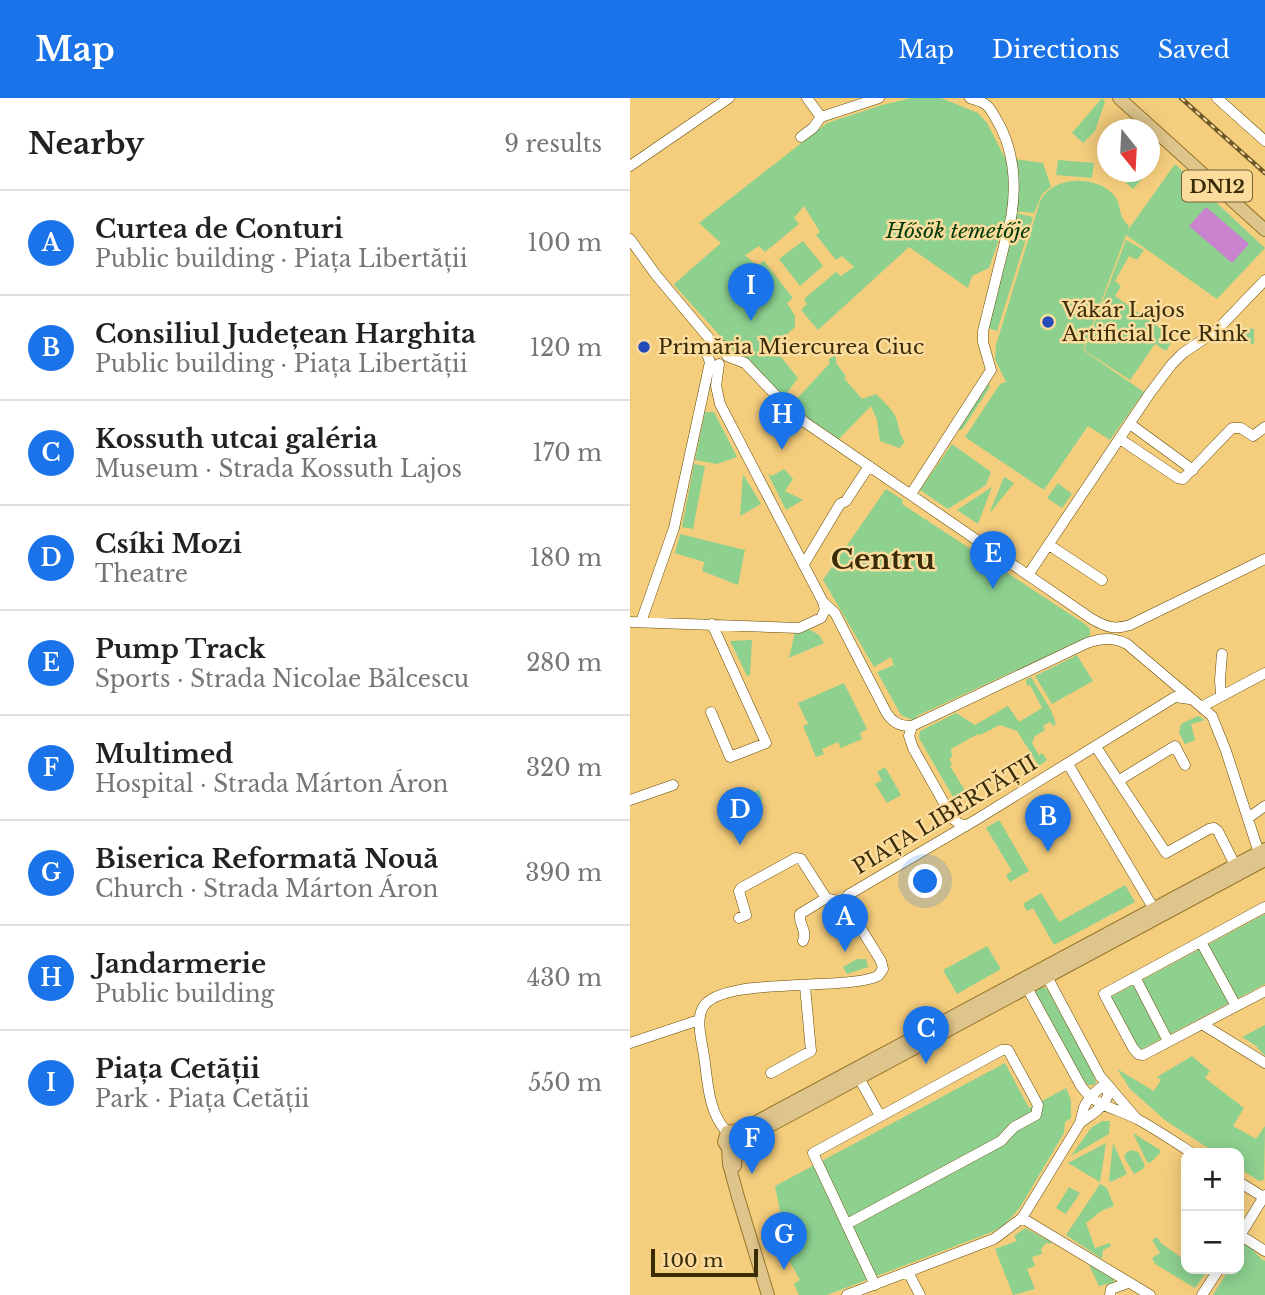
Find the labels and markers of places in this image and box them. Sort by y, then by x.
pin: I [728,263,774,321]
place label: Vákár Lajos Artificial Ice Rink [1061,297,1249,347]
marker: Vákár Lajos Artificial Ice Rink [1040,314,1056,330]
place label: Primăria Miercurea Ciuc [658,334,924,360]
marker: Primăria Miercurea Ciuc [636,339,652,355]
pin: H [759,392,805,450]
pin: E [970,531,1016,589]
pin: D [717,787,763,845]
pin: B [1025,794,1071,852]
pin: A [822,894,868,952]
pin: C [903,1006,949,1064]
pin: F [729,1116,775,1174]
pin: G [761,1212,807,1270]

